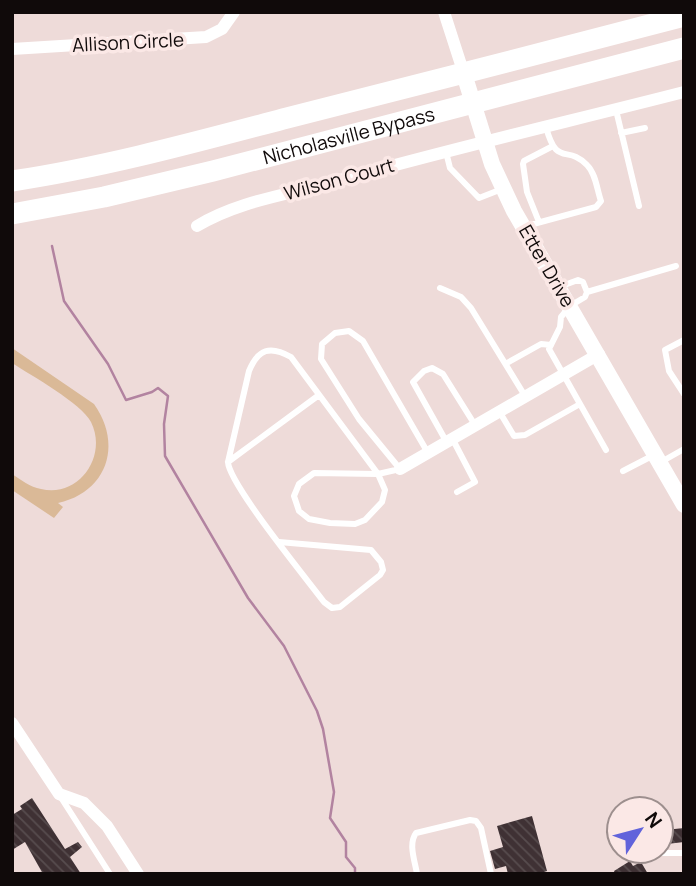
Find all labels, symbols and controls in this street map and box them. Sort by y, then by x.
street label: Allison Circle [71,26,185,58]
street label: Nicholasville Bypass [260,101,438,170]
street label: Wilson Court [281,152,397,206]
street label: Etter Drive [513,220,581,312]
north arrow [605,795,675,865]
text: N [639,807,668,833]

